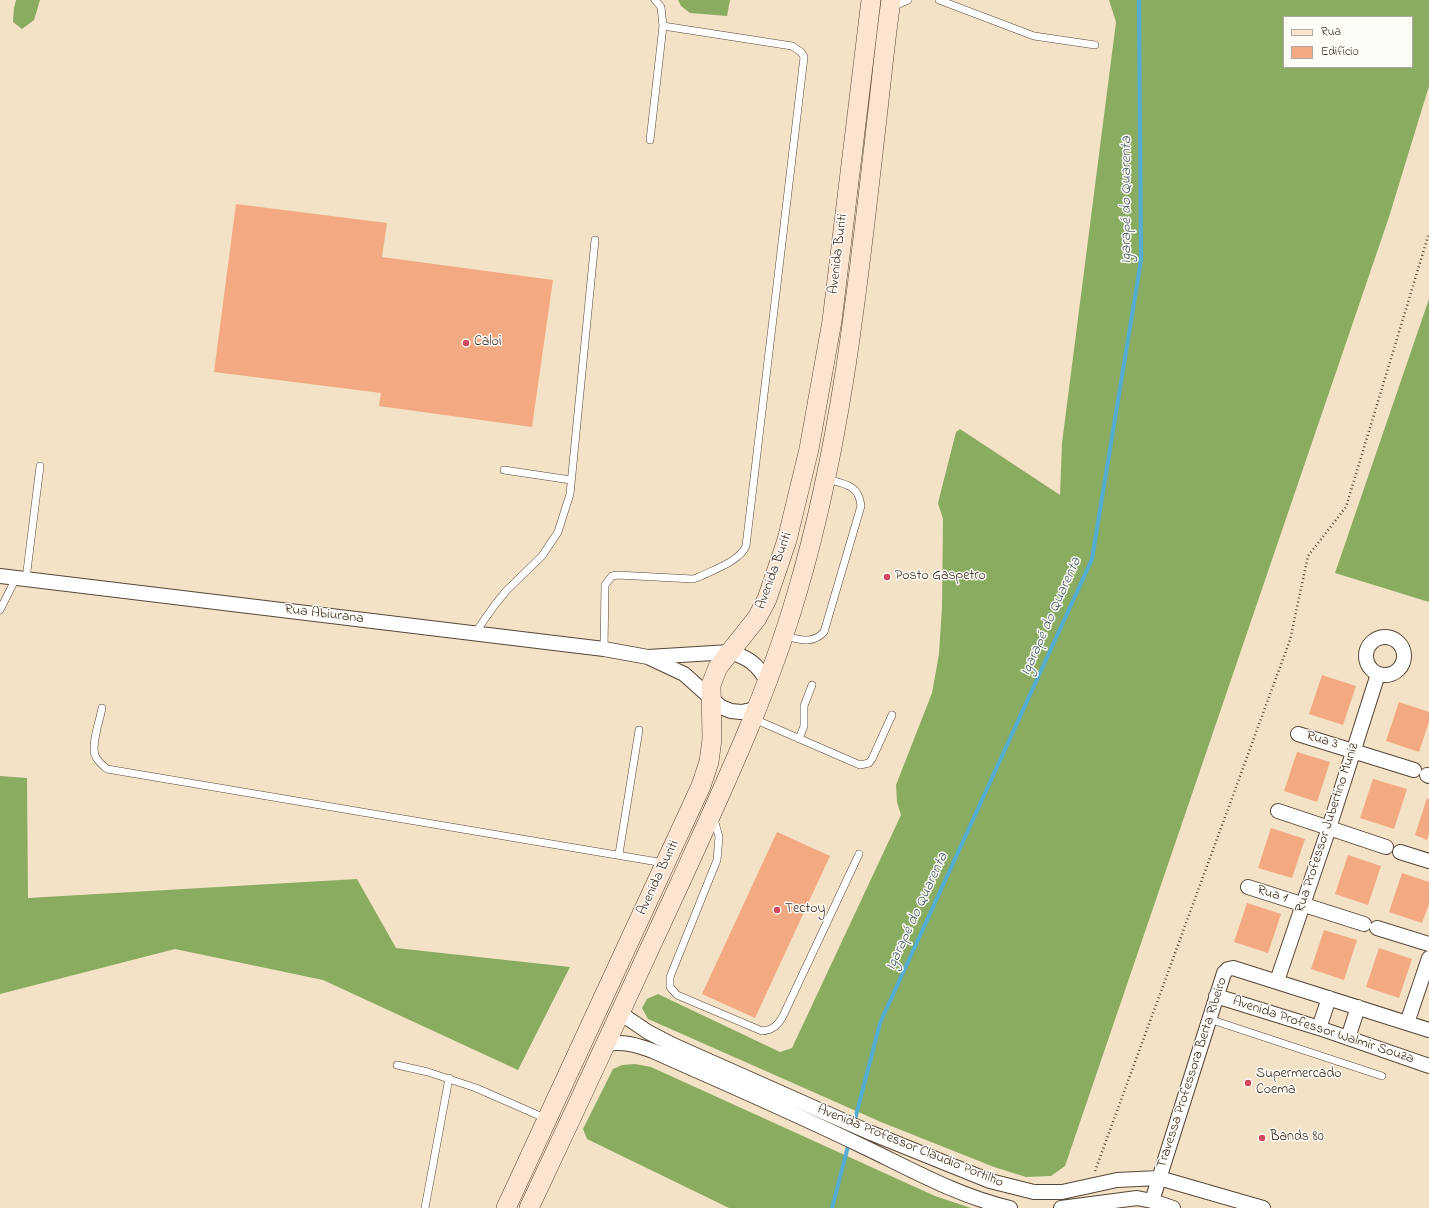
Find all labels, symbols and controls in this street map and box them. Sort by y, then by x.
legend [1283,16,1413,68]
text: Rua [1321,23,1341,41]
text: Edifício [1321,43,1359,61]
water label: Igarapé do Quarenta [1119,136,1137,264]
street label: Avenida Buriti [826,213,852,295]
place label: Caloi [474,335,501,351]
marker: Caloi [461,338,471,348]
street label: Avenida Buriti [753,530,797,612]
water label: Igarapé do Quarenta [1018,555,1086,679]
place label: Posto Gaspetro [895,569,986,585]
marker: Posto Gaspetro [882,572,892,582]
street label: Rua Abiurana [283,602,365,628]
street label: Rua 3 [1304,728,1340,754]
street label: Rua Professor Jubertino Muniz [1293,741,1363,915]
street label: Avenida Buriti [634,838,684,918]
water label: Igarapé do Quarenta [883,850,953,974]
street label: Rua 1 [1255,882,1289,908]
place label: Tectoy [785,902,825,918]
marker: Tectoy [772,905,782,915]
street label: Travessa Professora Berta Ribeiro [1154,975,1232,1171]
street label: Avenida Professor Walmir Souza [1230,994,1416,1068]
place label: Supermercado Coema [1256,1067,1342,1100]
marker: Supermercado Coema [1243,1078,1253,1088]
street label: Avenida Professor Claudio Portilho [814,1102,1006,1192]
place label: Bands 80 [1270,1130,1324,1146]
marker: Bands 80 [1257,1133,1267,1143]

